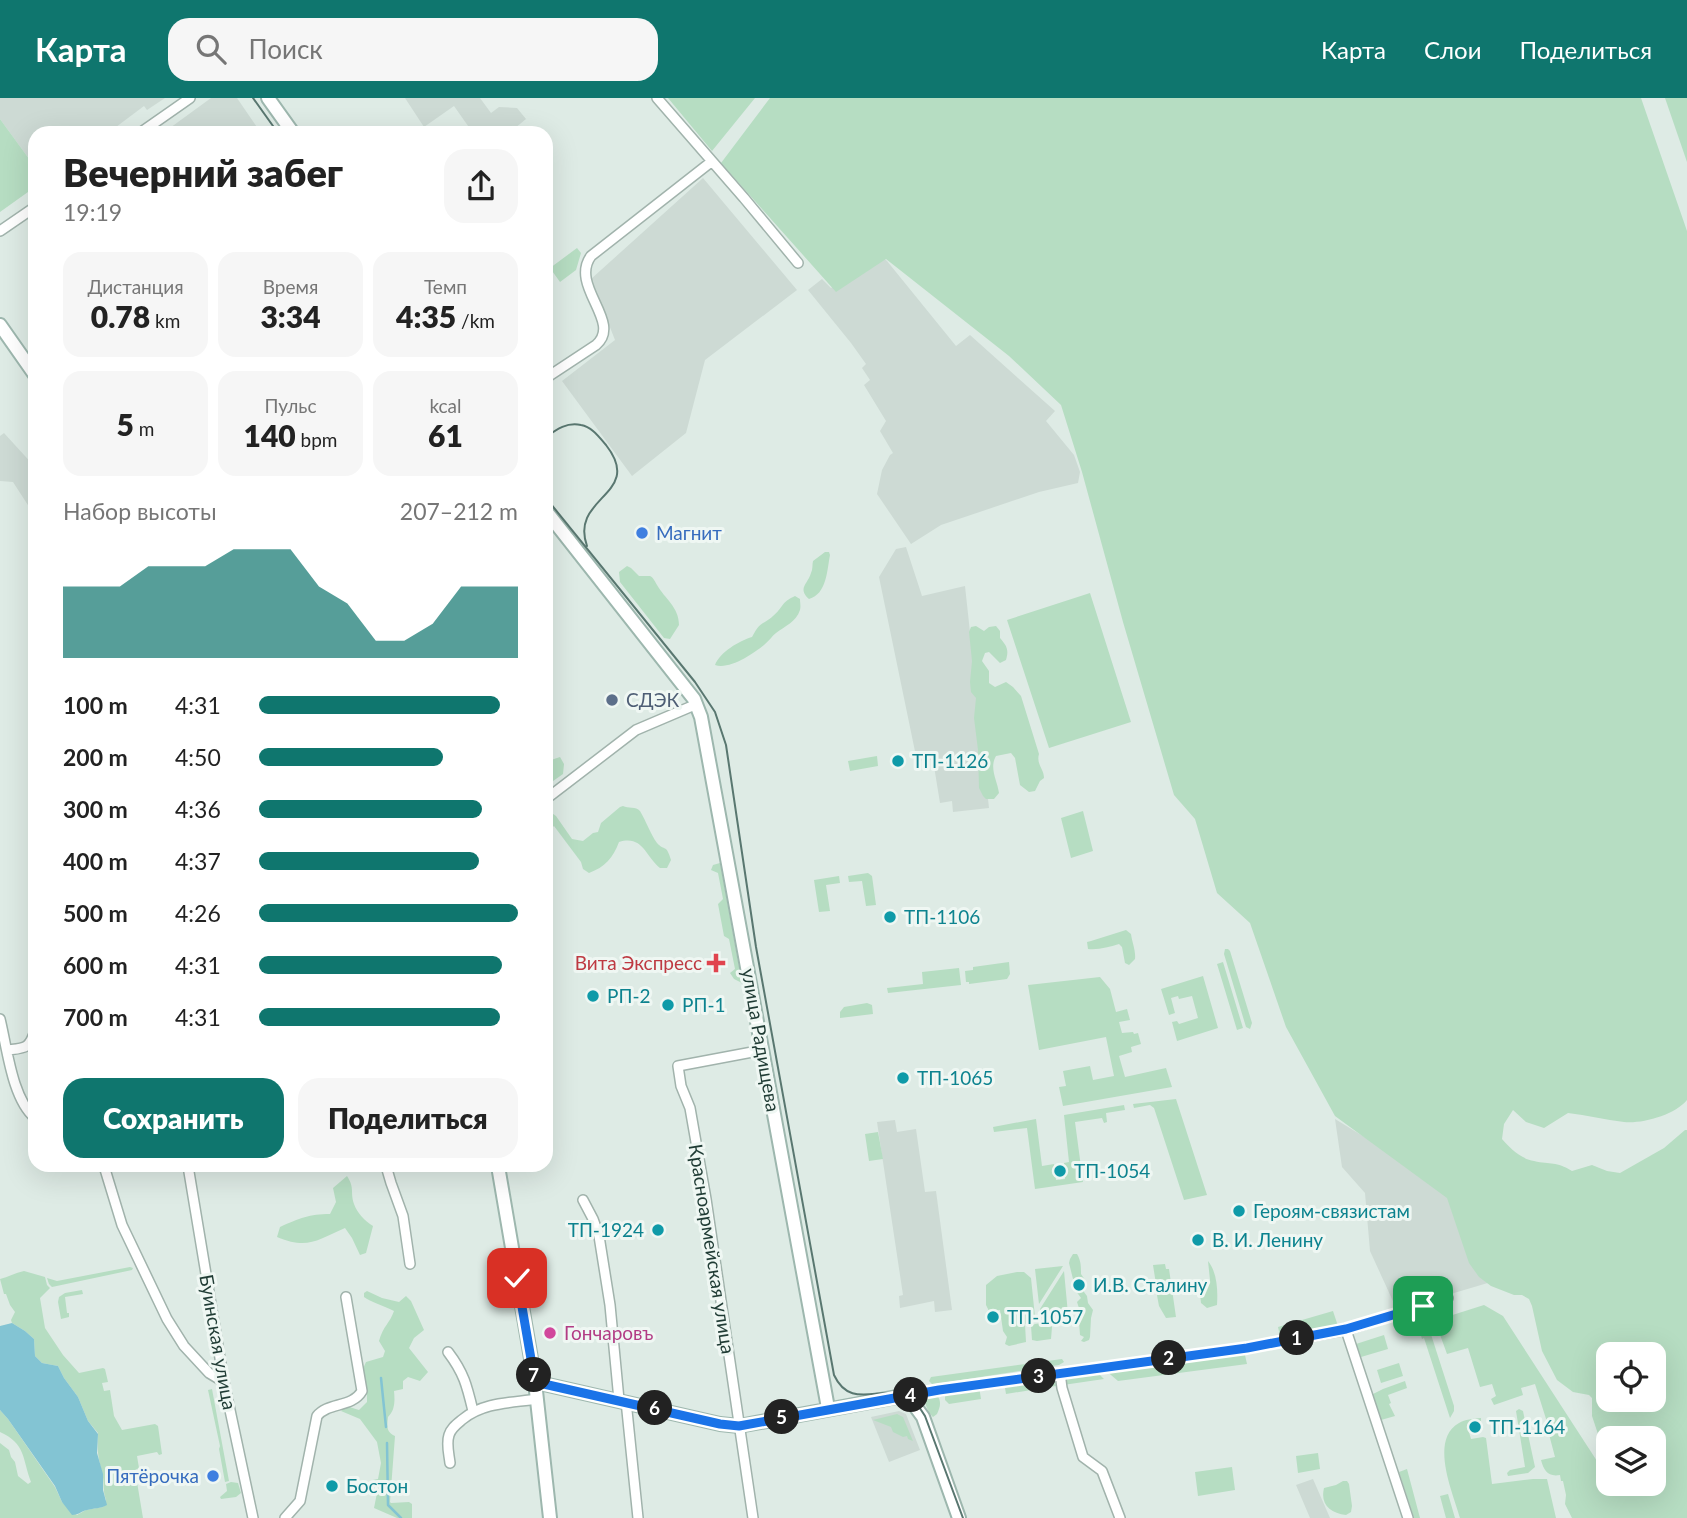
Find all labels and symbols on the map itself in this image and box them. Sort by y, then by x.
place label: Магнит [656,521,722,544]
marker: Магнит [634,525,650,541]
place label: СДЭК [626,688,679,711]
marker: СДЭК [604,692,620,708]
place label: ТП-1126 [912,749,988,772]
marker: ТП-1126 [890,753,906,769]
place label: ТП-1106 [904,905,980,928]
marker: ТП-1106 [882,909,898,925]
place label: Вита Экспресс [575,951,702,974]
marker: Вита Экспресс [708,955,724,971]
street label: улица Радищева [738,966,785,1113]
place label: РП-2 [607,984,650,1007]
marker: РП-2 [585,988,601,1004]
place label: РП-1 [682,993,725,1016]
marker: РП-1 [660,997,676,1013]
place label: ТП-1065 [917,1066,993,1089]
marker: ТП-1065 [895,1070,911,1086]
street label: Красноармейская улица [685,1142,740,1355]
place label: ТП-1054 [1074,1159,1150,1182]
marker: ТП-1054 [1052,1163,1068,1179]
place label: Героям-связистам [1253,1199,1410,1222]
marker: Героям-связистам [1231,1203,1247,1219]
place label: ТП-1924 [568,1218,644,1241]
marker: ТП-1924 [650,1222,666,1238]
place label: В. И. Ленину [1212,1228,1323,1251]
marker: В. И. Ленину [1190,1232,1206,1248]
pin [487,1248,547,1308]
street label: Буинская улица [195,1272,242,1411]
place label: И.В. Сталину [1093,1273,1208,1296]
pin [1393,1276,1453,1336]
marker: И.В. Сталину [1071,1277,1087,1293]
place label: ТП-1057 [1007,1305,1083,1328]
marker: ТП-1057 [985,1309,1001,1325]
pin: 1 [1280,1320,1314,1356]
place label: Гончаровъ [564,1321,653,1344]
marker: Гончаровъ [542,1325,558,1341]
pin: 2 [1152,1340,1186,1376]
pin: 7 [516,1358,552,1392]
pin: 3 [1021,1358,1056,1394]
pin: 4 [894,1378,928,1412]
pin: 6 [638,1390,672,1426]
pin: 5 [764,1400,800,1434]
place label: ТП-1164 [1489,1415,1565,1438]
marker: ТП-1164 [1467,1419,1483,1435]
place label: Пятёрочка [106,1464,199,1487]
marker: Пятёрочка [205,1468,221,1484]
place label: Бостон [346,1474,408,1497]
marker: Бостон [324,1478,340,1494]

